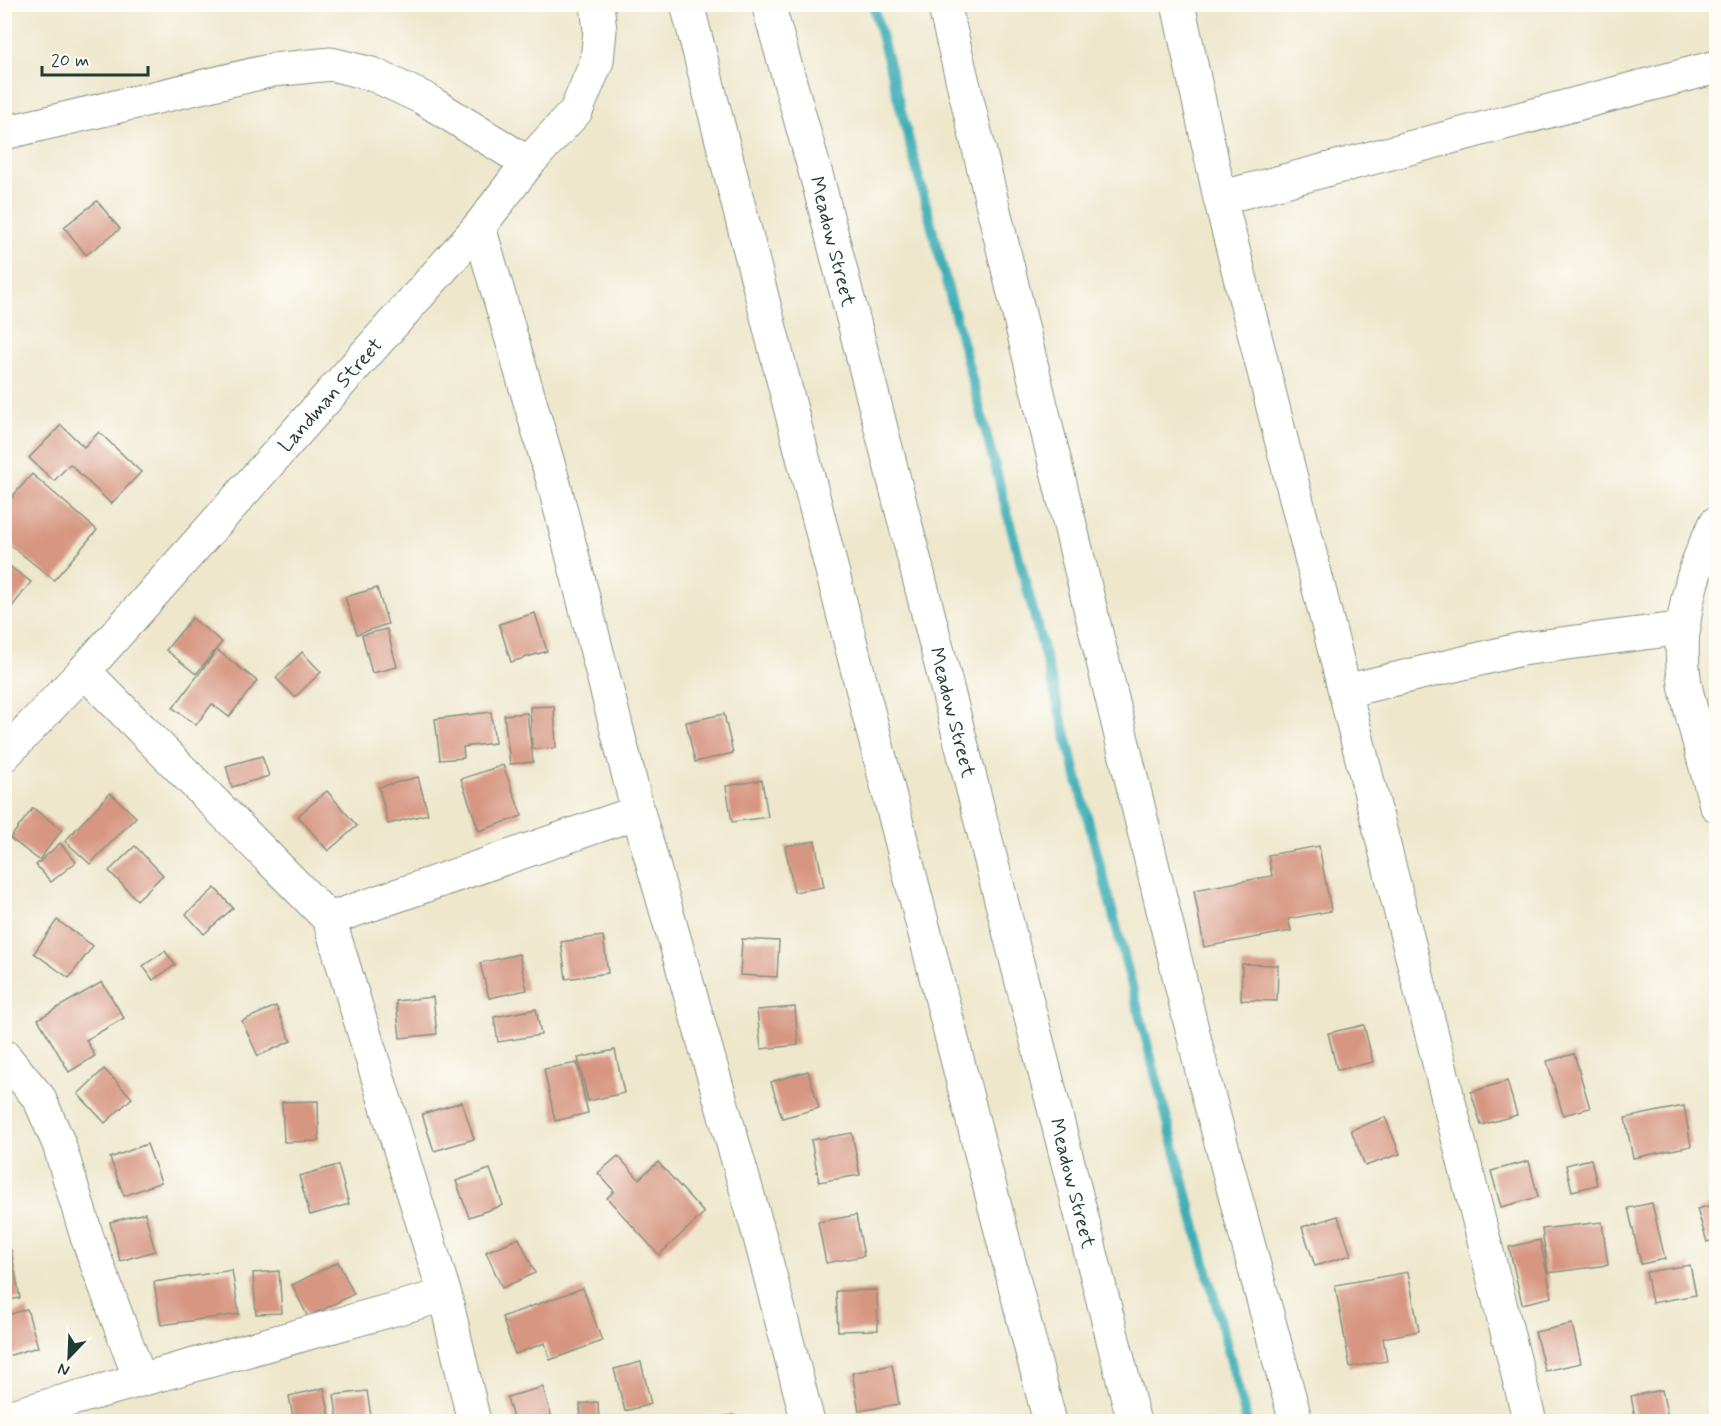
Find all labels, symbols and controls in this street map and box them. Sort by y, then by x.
scale bar [42,39,148,77]
text: 20 m [51,49,89,73]
street label: Meadow Street [802,173,861,310]
street label: Landman Street [273,332,389,459]
street label: Meadow Street [922,644,981,781]
street label: Meadow Street [1042,1115,1101,1252]
north arrow [39,1327,99,1387]
text: N [55,1358,73,1381]

